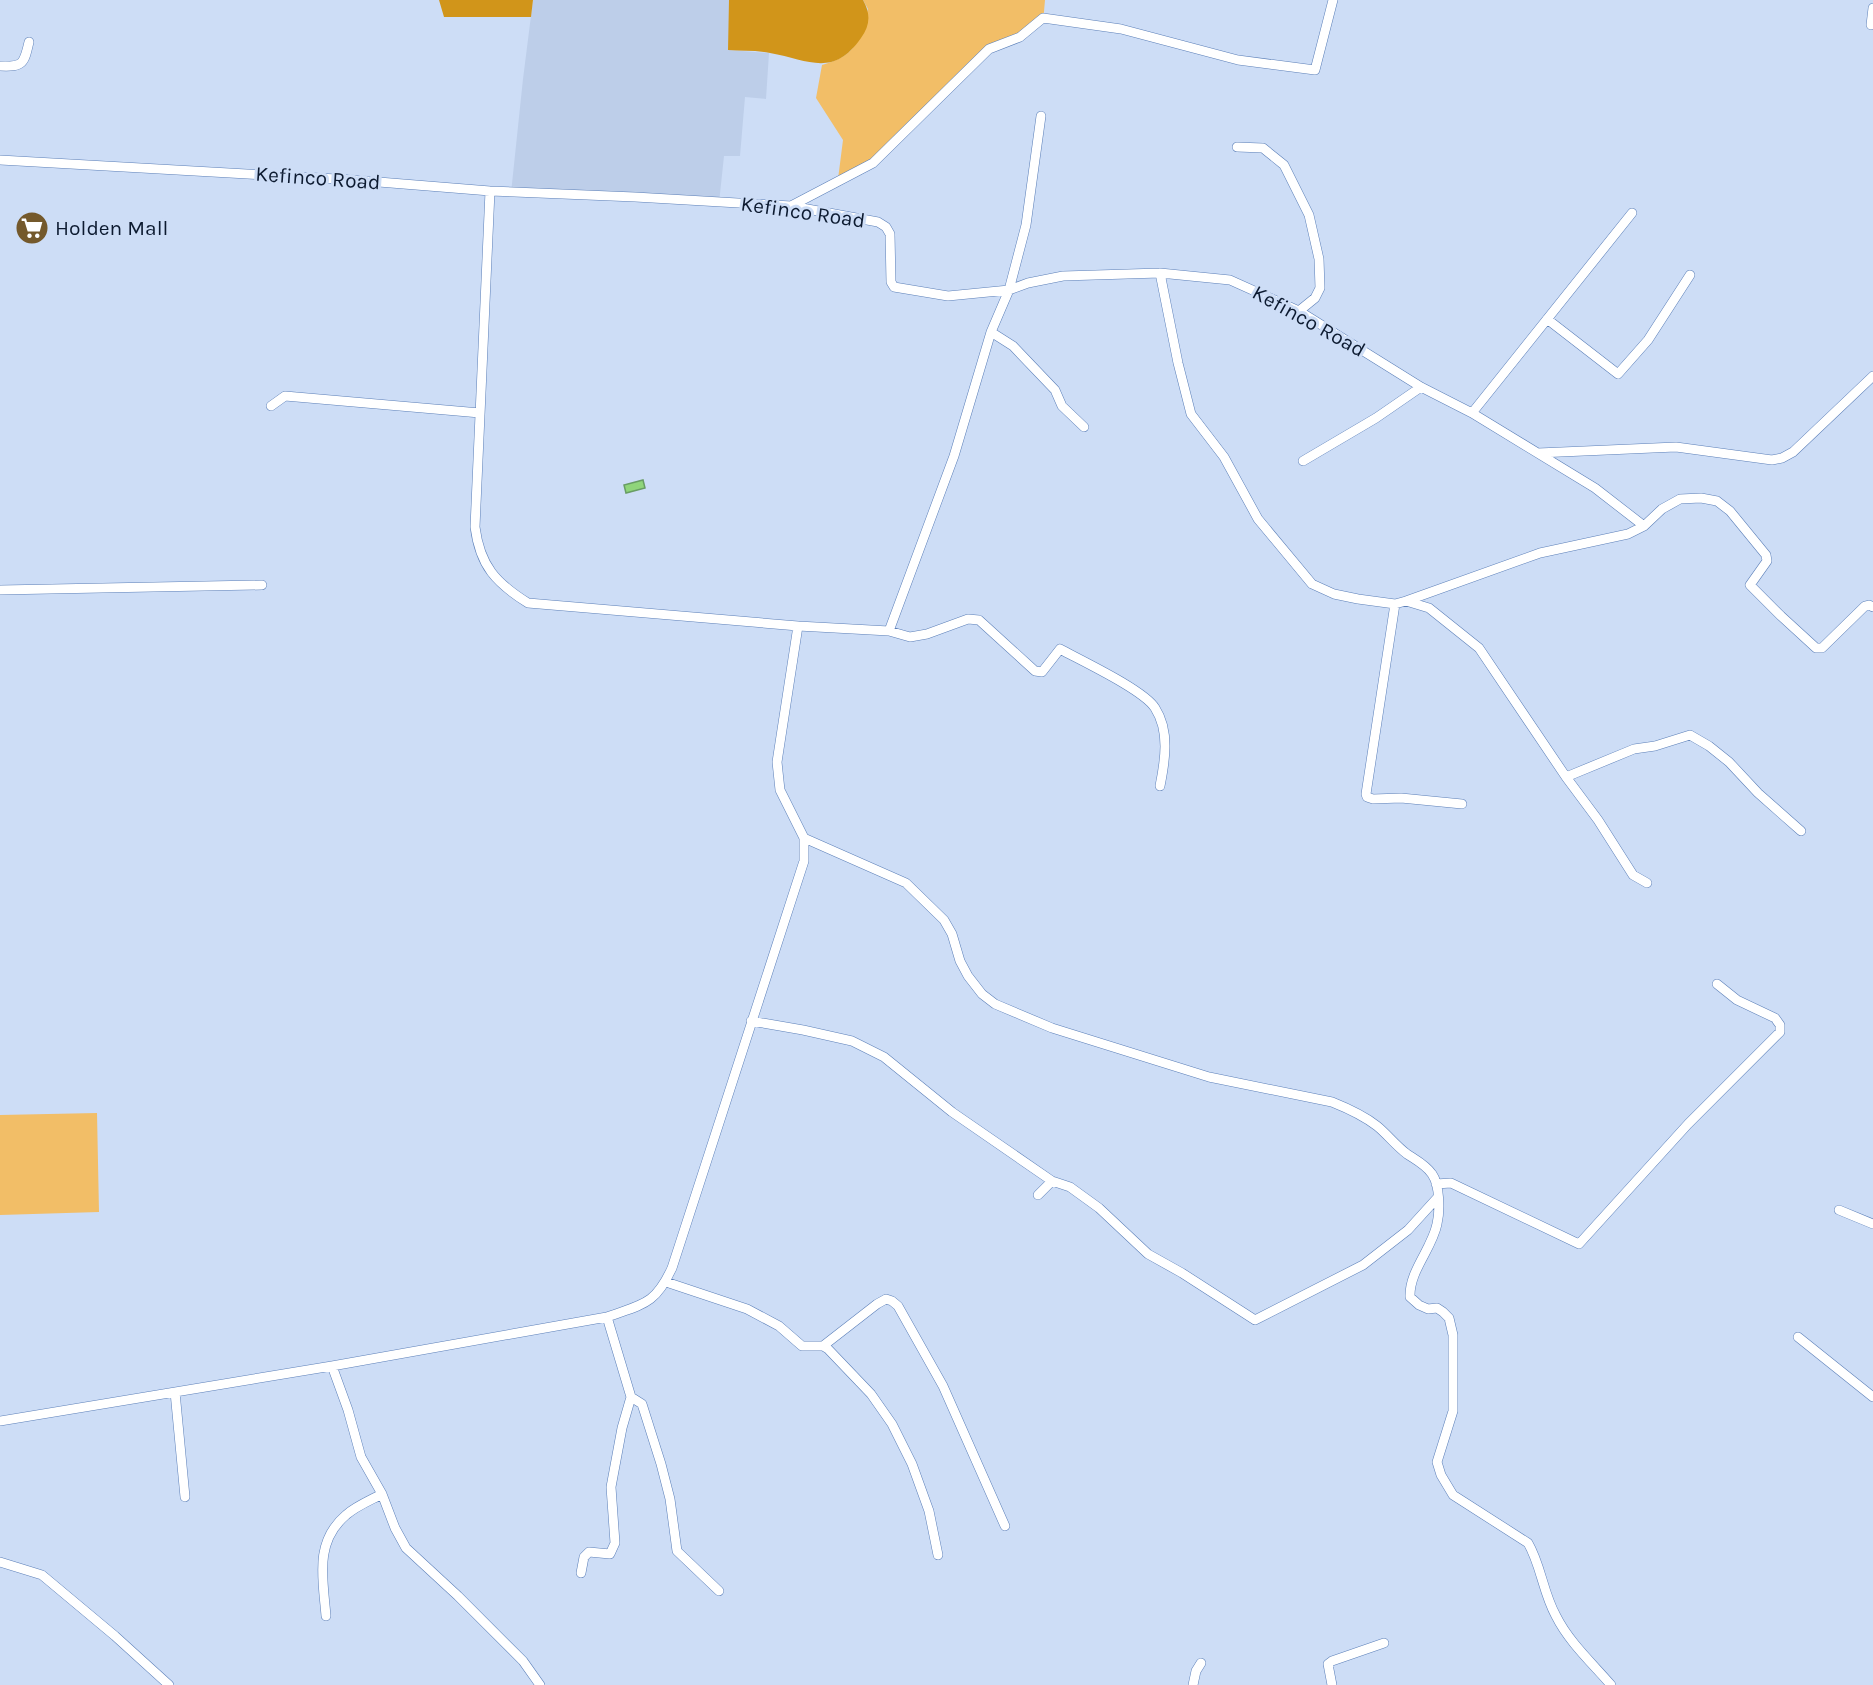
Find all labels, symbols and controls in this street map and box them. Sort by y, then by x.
street label: Kefinco Road [255,162,381,194]
street label: Kefinco Road [739,191,867,233]
supermarket icon: Holden Mall [14,210,50,246]
place label: Holden Mall [55,216,168,240]
street label: Kefinco Road [1248,280,1370,362]

